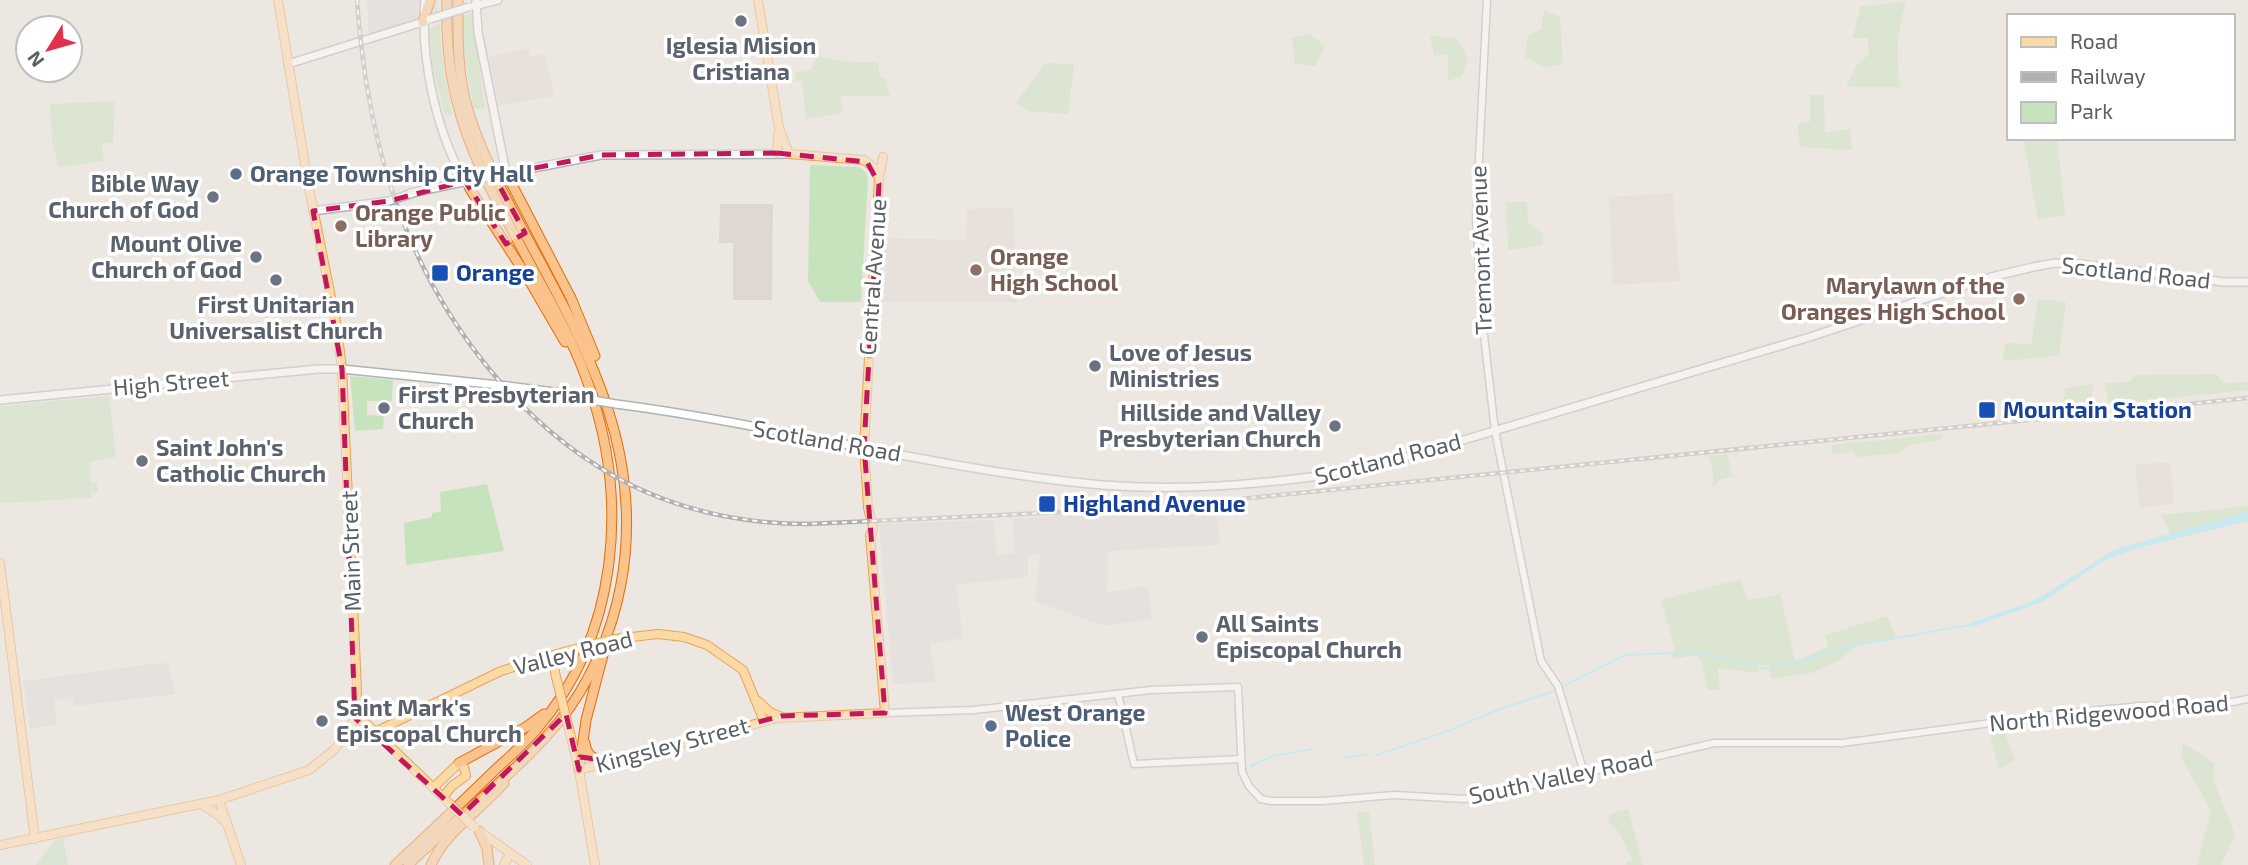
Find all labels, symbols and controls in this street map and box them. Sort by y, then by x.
marker: Iglesia Mision Cristiana [733,13,749,29]
north arrow [14,14,84,84]
legend [2007,14,2234,140]
text: Road [2070,28,2118,53]
place label: Iglesia Mision Cristiana [666,31,816,85]
text: N [22,47,48,72]
text: Railway [2070,63,2146,88]
text: Park [2070,98,2113,123]
place label: Orange Township City Hall [250,159,534,187]
street label: Tremont Avenue [1463,165,1497,335]
marker: Orange Township City Hall [228,166,244,182]
place label: Bible Way Church of God [48,169,199,223]
marker: Bible Way Church of God [205,189,221,205]
street label: Central Avenue [853,197,891,356]
place label: Orange Public Library [355,198,506,252]
marker: Orange Public Library [333,218,349,234]
place label: Mount Olive Church of God [91,229,242,283]
place label: Orange High School [990,242,1119,296]
marker: Mount Olive Church of God [248,249,264,265]
street label: Scotland Road [2060,250,2212,294]
place label: Orange [456,258,535,286]
marker: Orange High School [968,262,984,278]
marker: Orange [430,263,450,283]
place label: Marylawn of the Oranges High School [1781,271,2005,325]
marker: First Unitarian Universalist Church [268,272,284,288]
place label: First Unitarian Universalist Church [169,290,383,344]
marker: Marylawn of the Oranges High School [2011,291,2027,307]
place label: Love of Jesus Ministries [1109,338,1252,392]
marker: Love of Jesus Ministries [1087,358,1103,374]
street label: High Street [112,363,230,401]
place label: First Presbyterian Church [398,380,595,434]
place label: Mountain Station [2003,395,2192,423]
place label: Hillside and Valley Presbyterian Church [1099,398,1321,452]
marker: First Presbyterian Church [376,400,392,416]
marker: Mountain Station [1977,400,1997,420]
street label: Scotland Road [751,413,903,467]
marker: Hillside and Valley Presbyterian Church [1327,418,1343,434]
street label: Scotland Road [1312,426,1464,490]
place label: Saint John's Catholic Church [156,433,326,487]
marker: Saint John's Catholic Church [134,453,150,469]
place label: Highland Avenue [1063,489,1246,517]
street label: Main Street [334,490,366,612]
marker: Highland Avenue [1037,494,1057,514]
place label: All Saints Episcopal Church [1216,609,1402,663]
street label: Valley Road [510,624,635,680]
marker: All Saints Episcopal Church [1194,629,1210,645]
street label: North Ridgewood Road [1988,688,2230,736]
place label: Saint Mark's Episcopal Church [336,693,522,747]
place label: West Orange Police [1005,698,1145,752]
street label: Kingsley Street [592,710,751,778]
marker: Saint Mark's Episcopal Church [314,713,330,729]
marker: West Orange Police [983,718,999,734]
street label: South Valley Road [1466,743,1655,809]

